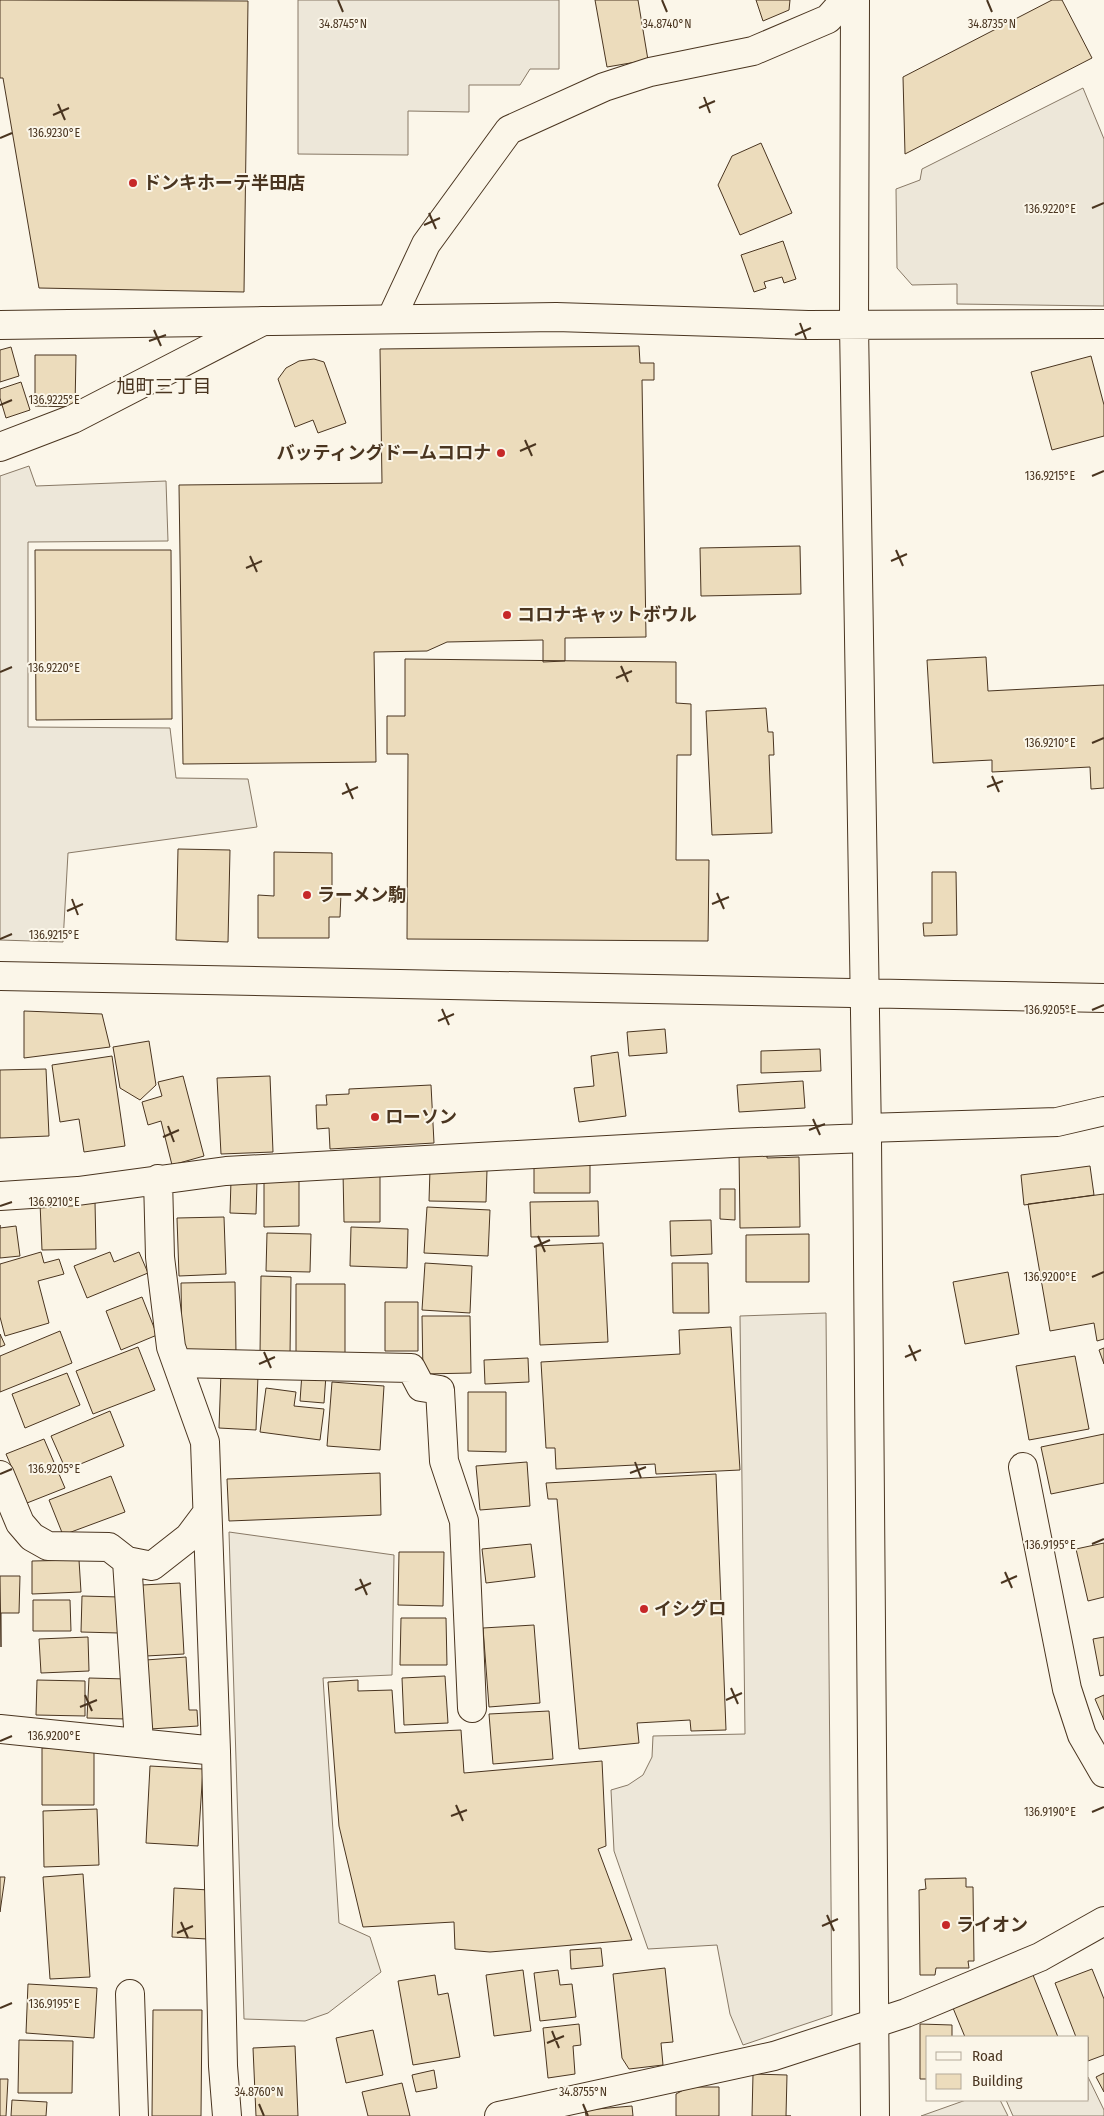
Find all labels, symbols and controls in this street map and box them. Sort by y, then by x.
text: 34.8745°N [319,17,367,31]
text: 34.8740°N [643,17,691,31]
text: 34.8735°N [968,17,1016,31]
text: 136.9230°E [28,126,80,140]
place label: ドンキホーテ半田店 [143,172,305,194]
marker: ドンキホーテ半田店 [127,177,139,189]
text: 136.9220°E [1024,202,1076,216]
district label: 旭町三丁目 [116,375,212,398]
text: 136.9225°E [28,393,80,407]
place label: バッティングドームコロナ [277,442,491,464]
marker: バッティングドームコロナ [495,447,507,459]
text: 136.9215°E [1025,469,1075,483]
place label: コロナキャットボウル [517,604,697,626]
marker: コロナキャットボウル [501,609,513,621]
text: 136.9220°E [28,661,80,675]
text: 136.9210°E [1024,736,1076,750]
place label: ラーメン駒 [317,884,406,906]
marker: ラーメン駒 [301,889,313,901]
text: 136.9215°E [29,928,79,942]
text: 136.9205°E [1024,1003,1076,1017]
place label: ローソン [385,1106,457,1128]
marker: ローソン [369,1111,381,1123]
text: 136.9210°E [28,1195,80,1209]
text: 136.9200°E [1024,1270,1077,1284]
text: 136.9205°E [28,1462,80,1476]
text: 136.9195°E [1024,1538,1076,1552]
place label: イシグロ [654,1598,726,1620]
marker: イシグロ [638,1603,650,1615]
text: 136.9200°E [28,1729,81,1743]
text: 136.9190°E [1024,1805,1076,1819]
place label: ライオン [956,1914,1028,1936]
marker: ライオン [940,1919,952,1931]
text: 136.9195°E [28,1997,80,2011]
legend [926,2036,1089,2101]
text: Road [972,2047,1003,2065]
text: Building [972,2072,1023,2090]
text: 34.8760°N [234,2085,284,2099]
text: 34.8755°N [559,2085,607,2099]

